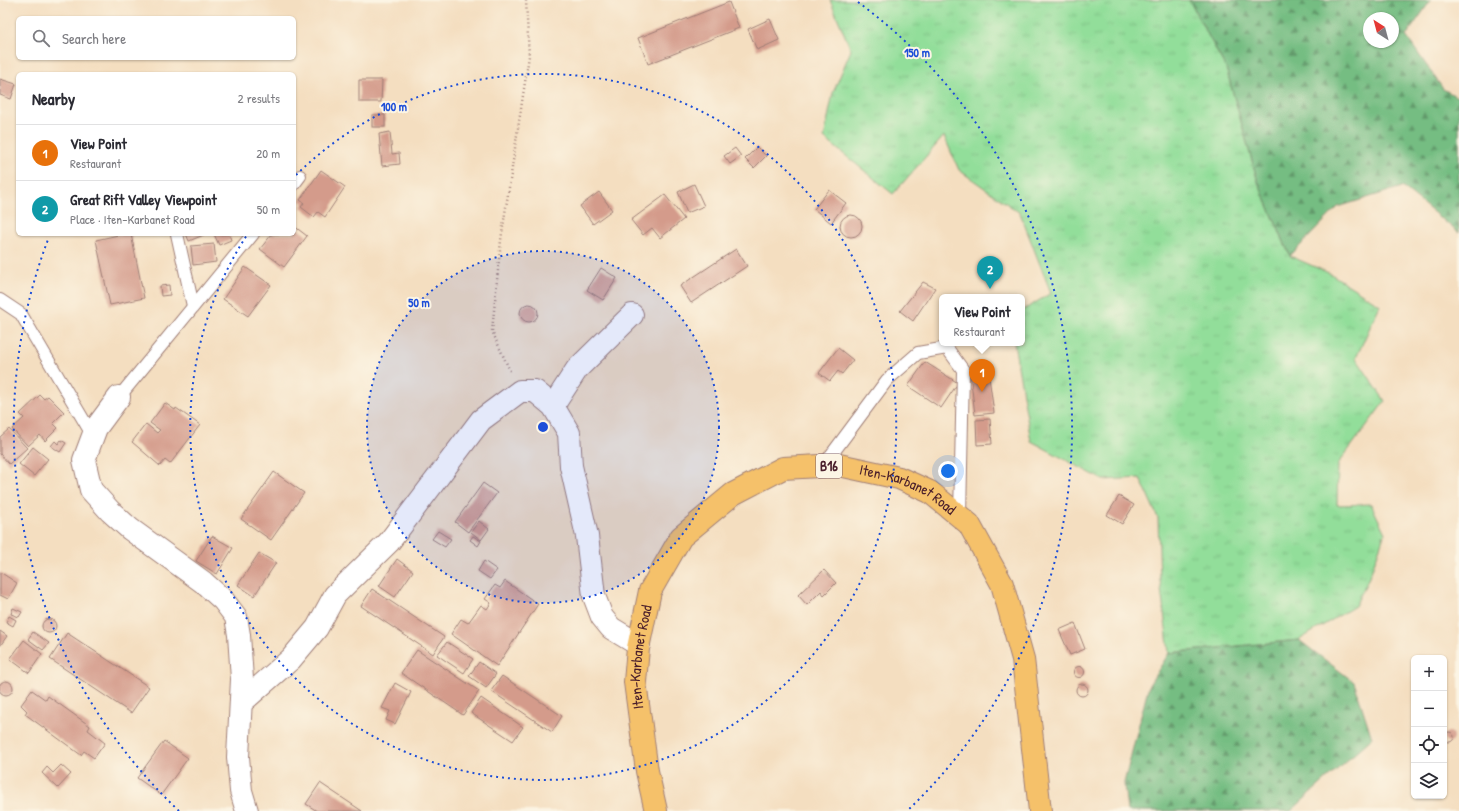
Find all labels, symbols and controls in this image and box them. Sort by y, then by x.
north arrow [1363,12,1399,48]
search box [16,16,296,60]
icon: search [30,27,52,49]
text: Search here [62,28,126,49]
text: 150 m [904,44,930,61]
text: Nearby [32,87,75,110]
text: 2 results [238,89,280,107]
text: 100 m [381,98,407,115]
text: View Point [70,133,127,154]
text: 1 [43,144,47,162]
text: 20 m [256,144,280,162]
text: Restaurant [70,154,121,172]
text: Great Rift Valley Viewpoint [70,189,217,210]
text: 2 [42,200,48,218]
text: 50 m [257,200,280,218]
text: Place · Iten-Karbanet Road [70,210,195,228]
pin: 2 [977,256,1003,289]
text: 50 m [408,294,430,311]
popup [939,294,1025,346]
text: View Point [954,301,1010,322]
text: Restaurant [954,322,1005,340]
pin: 1 [969,359,995,392]
centre of rings [536,420,550,434]
road number: B16 [816,454,842,478]
street label: Iten-Karbanet Road [857,459,961,519]
your location [938,461,958,481]
street label: Iten-Karbanet Road [624,603,657,711]
map controls [1411,655,1447,799]
button: + [1411,655,1447,691]
button: − [1411,691,1447,727]
button: locate [1411,727,1447,763]
button: layers [1411,763,1447,799]

